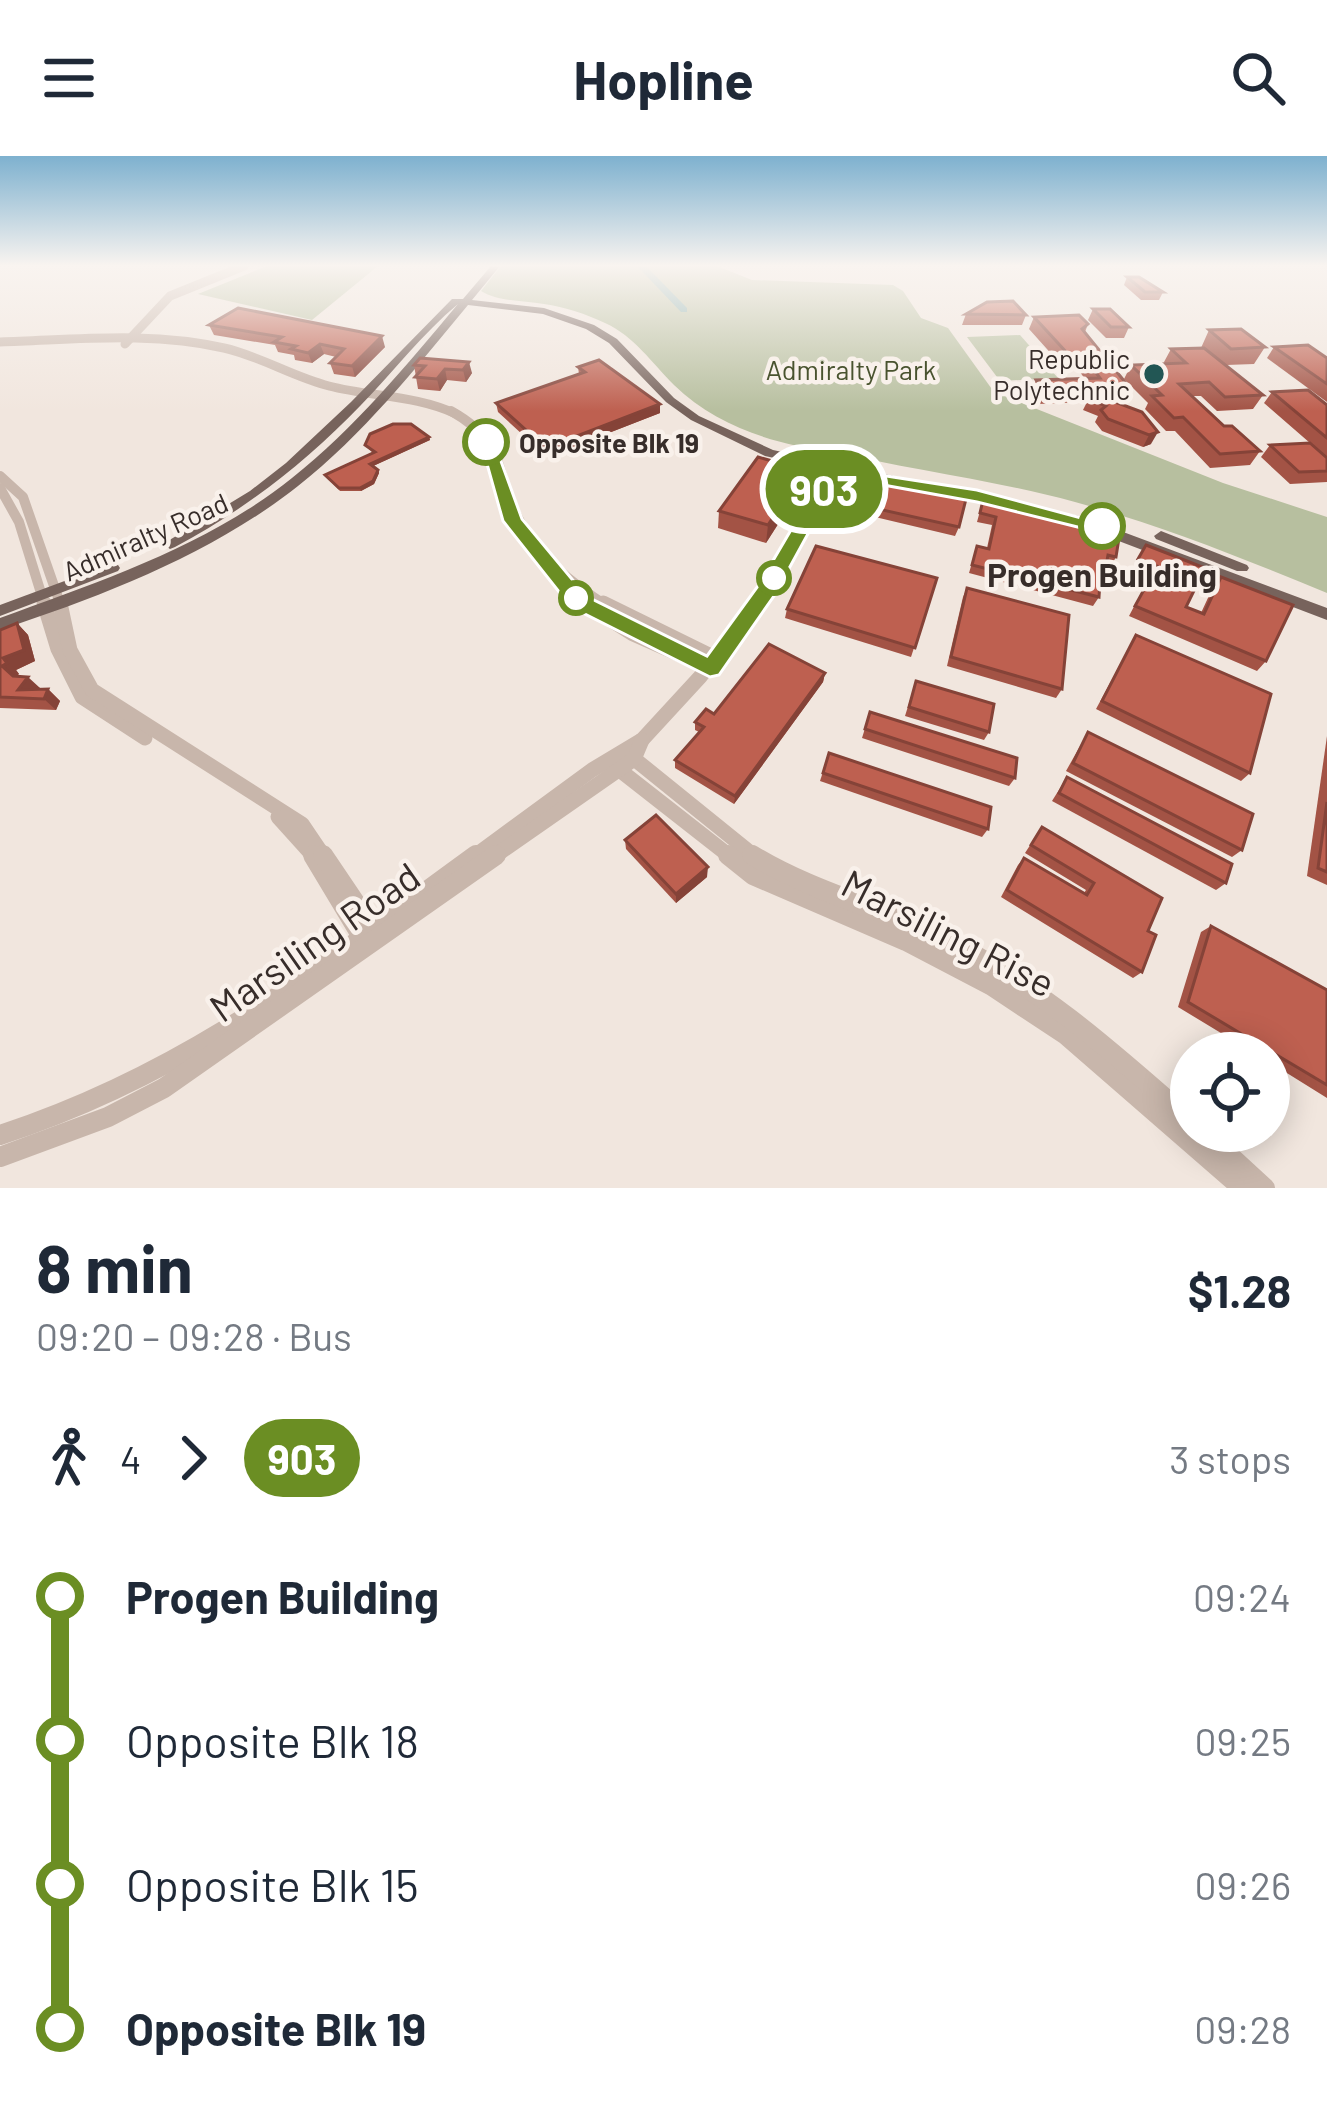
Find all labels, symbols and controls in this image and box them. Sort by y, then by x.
icon: menu [36,45,102,111]
icon: search [1225,45,1291,111]
text: Hopline [573,46,754,111]
place label: Republic Polytechnic [993,342,1130,405]
park label: Admiralty Park [766,353,936,385]
marker: Republic Polytechnic [1141,361,1167,387]
marker: Opposite Blk 19 [464,420,508,464]
place label: Opposite Blk 19 [519,426,699,458]
line badge: 903 [755,450,893,528]
text: 903 [790,464,858,514]
street label: Admiralty Road [58,485,232,587]
marker: Progen Building [1080,504,1124,548]
place label: Progen Building [987,554,1217,594]
unlabelled marker [758,562,790,594]
unlabelled marker [560,582,592,614]
street label: Marsiling Road [200,851,428,1031]
street label: Marsiling Rise [835,858,1063,1006]
map controls [1170,1032,1290,1152]
button: locate [1170,1032,1290,1152]
text: 8 min [36,1227,193,1306]
text: $1.28 [1188,1263,1291,1317]
text: 09:20 – 09:28 · Bus [36,1312,352,1359]
icon: walk [36,1425,102,1491]
icon: forward [160,1425,226,1491]
text: 903 [268,1433,336,1483]
text: 4 [120,1435,142,1482]
text: 3 stops [1169,1435,1291,1482]
text: Progen Building [126,1569,439,1623]
text: 09:24 [1193,1573,1291,1620]
text: Opposite Blk 18 [126,1713,419,1767]
text: 09:25 [1194,1717,1291,1764]
text: Opposite Blk 15 [126,1857,419,1911]
text: 09:26 [1194,1861,1291,1908]
text: Opposite Blk 19 [126,2001,426,2055]
text: 09:28 [1194,2005,1291,2052]

